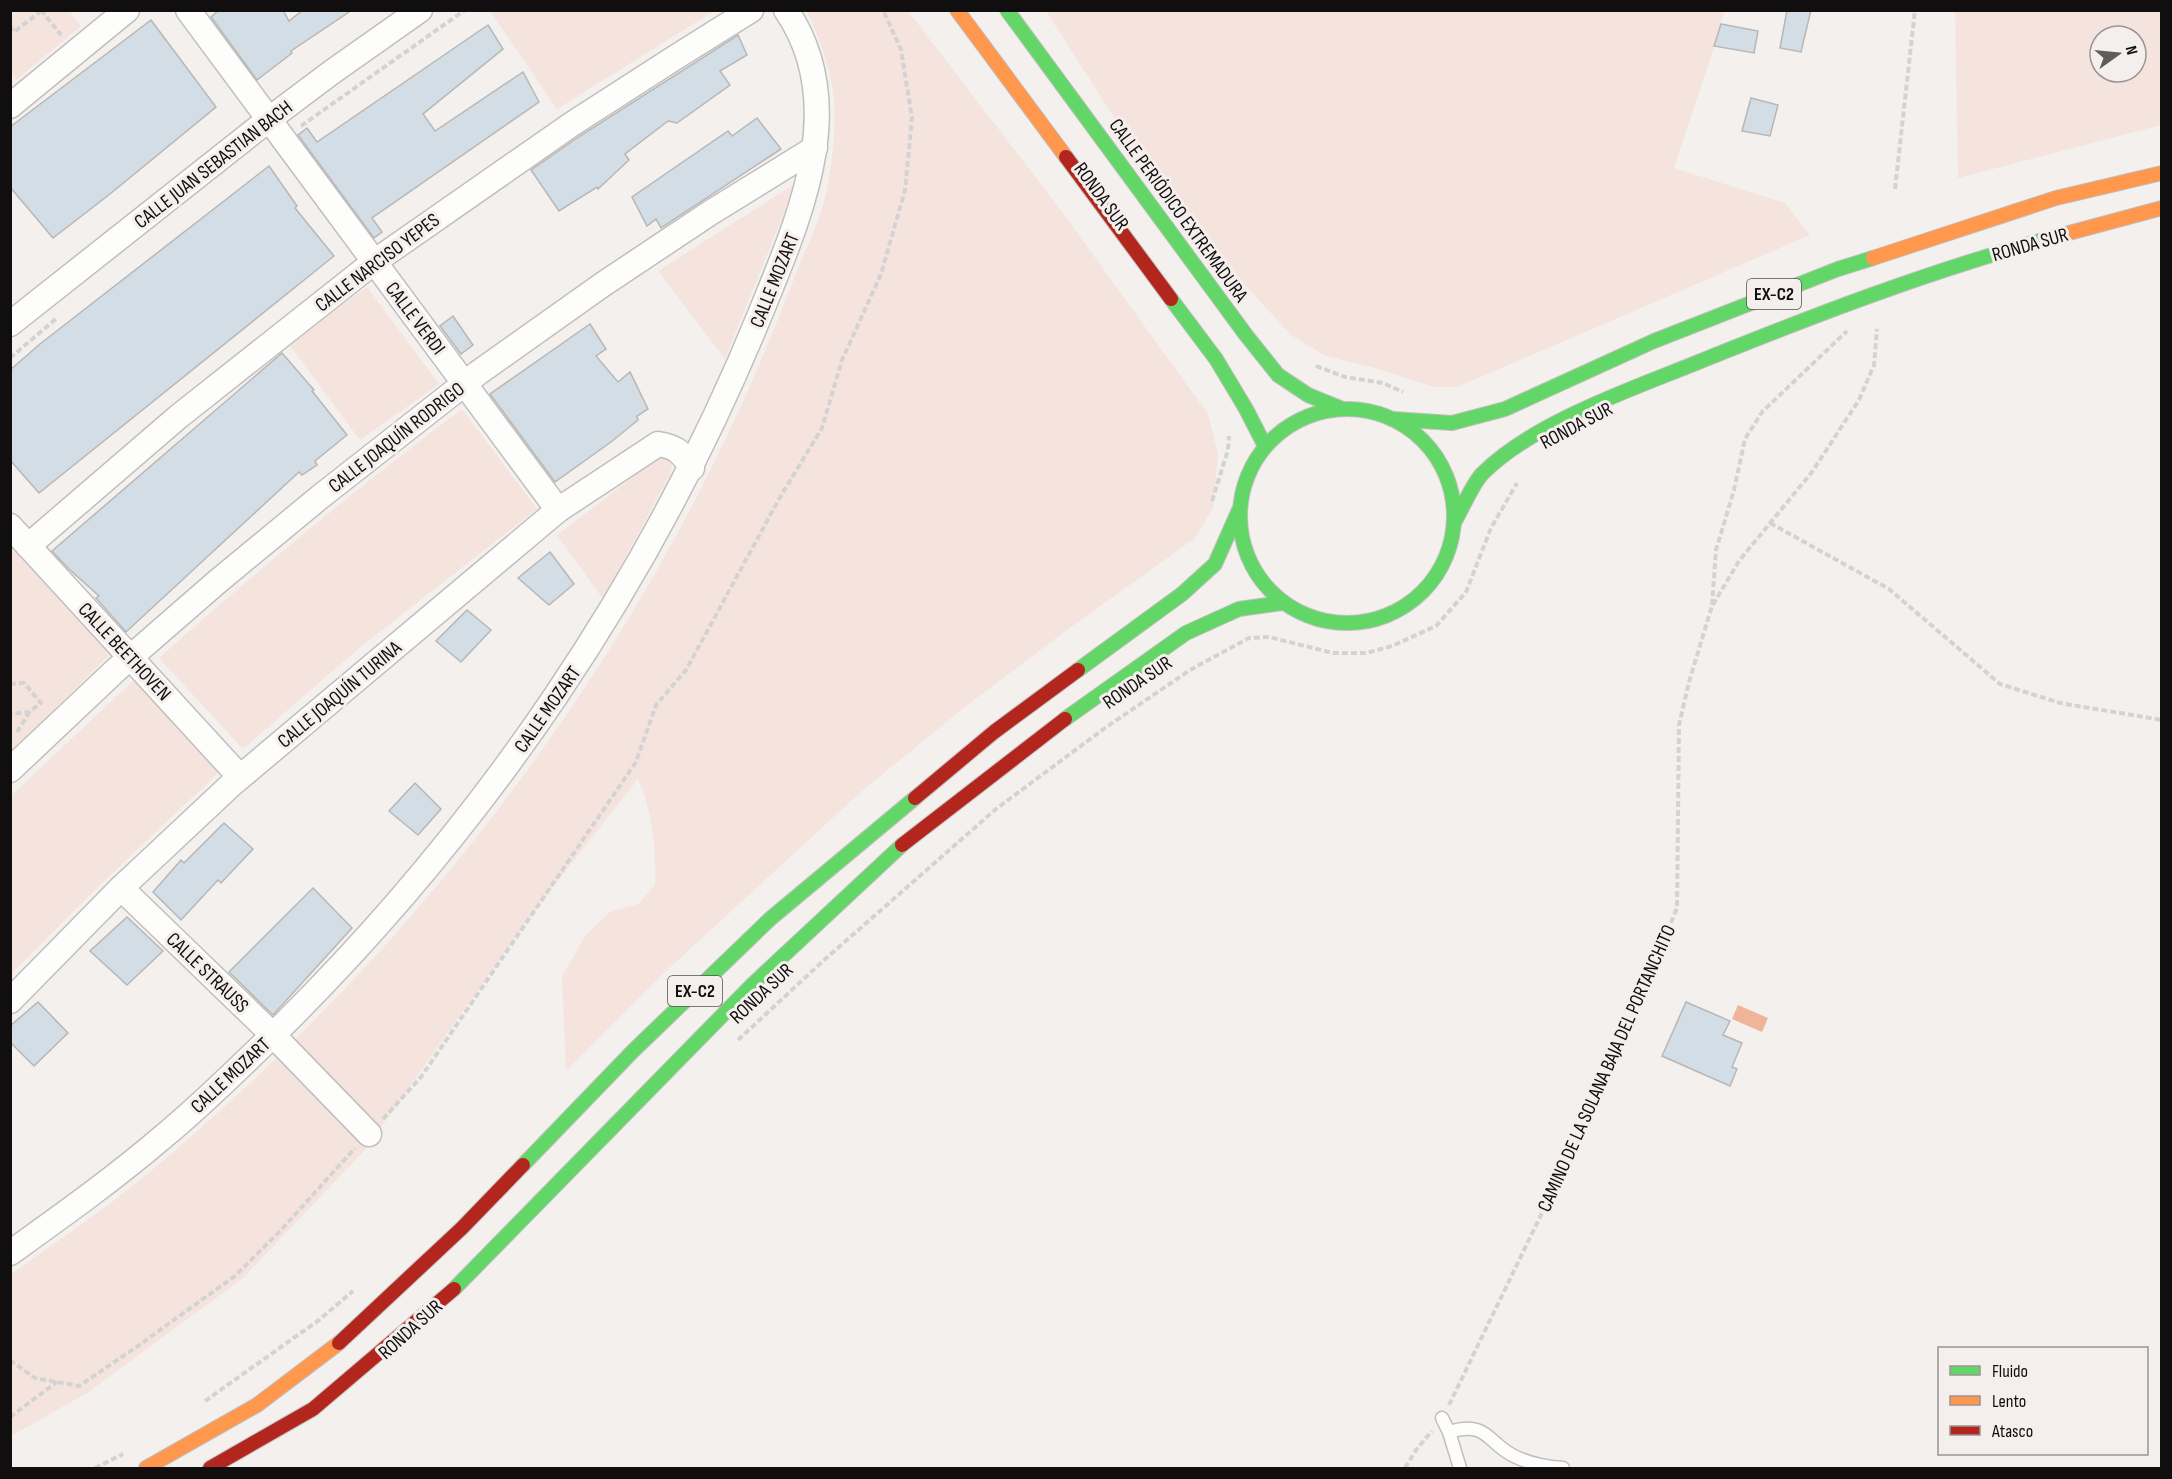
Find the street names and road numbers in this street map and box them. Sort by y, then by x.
street label: CALLE JUAN SEBASTIAN BACH [130,96,298,234]
street label: CALLE PERIÓDICO EXTREMADURA [1104,114,1253,307]
street label: RONDA SUR [1069,158,1134,235]
street label: CALLE NARCISO YEPES [311,208,445,317]
street label: RONDA SUR [1989,223,2071,267]
street label: CALLE MOZART [745,230,805,331]
street label: CALLE VERDI [380,277,450,360]
road number: EX-C2 [1747,279,1801,309]
street label: CALLE JOAQUÍN RODRIGO [324,377,469,498]
street label: RONDA SUR [1536,397,1617,455]
street label: CALLE BEETHOVEN [73,598,176,706]
street label: CALLE JOAQUÍN TURINA [273,636,407,753]
street label: RONDA SUR [1098,651,1177,715]
street label: CALLE MOZART [509,662,586,757]
street label: CAMINO DE LA SOLANA BAJA DEL PORTANCHITO [1533,921,1681,1216]
street label: CALLE STRAUSS [161,928,253,1018]
street label: RONDA SUR [725,958,798,1029]
road number: EX-C2 [668,976,722,1006]
street label: CALLE MOZART [186,1033,275,1119]
street label: RONDA SUR [374,1295,448,1365]

